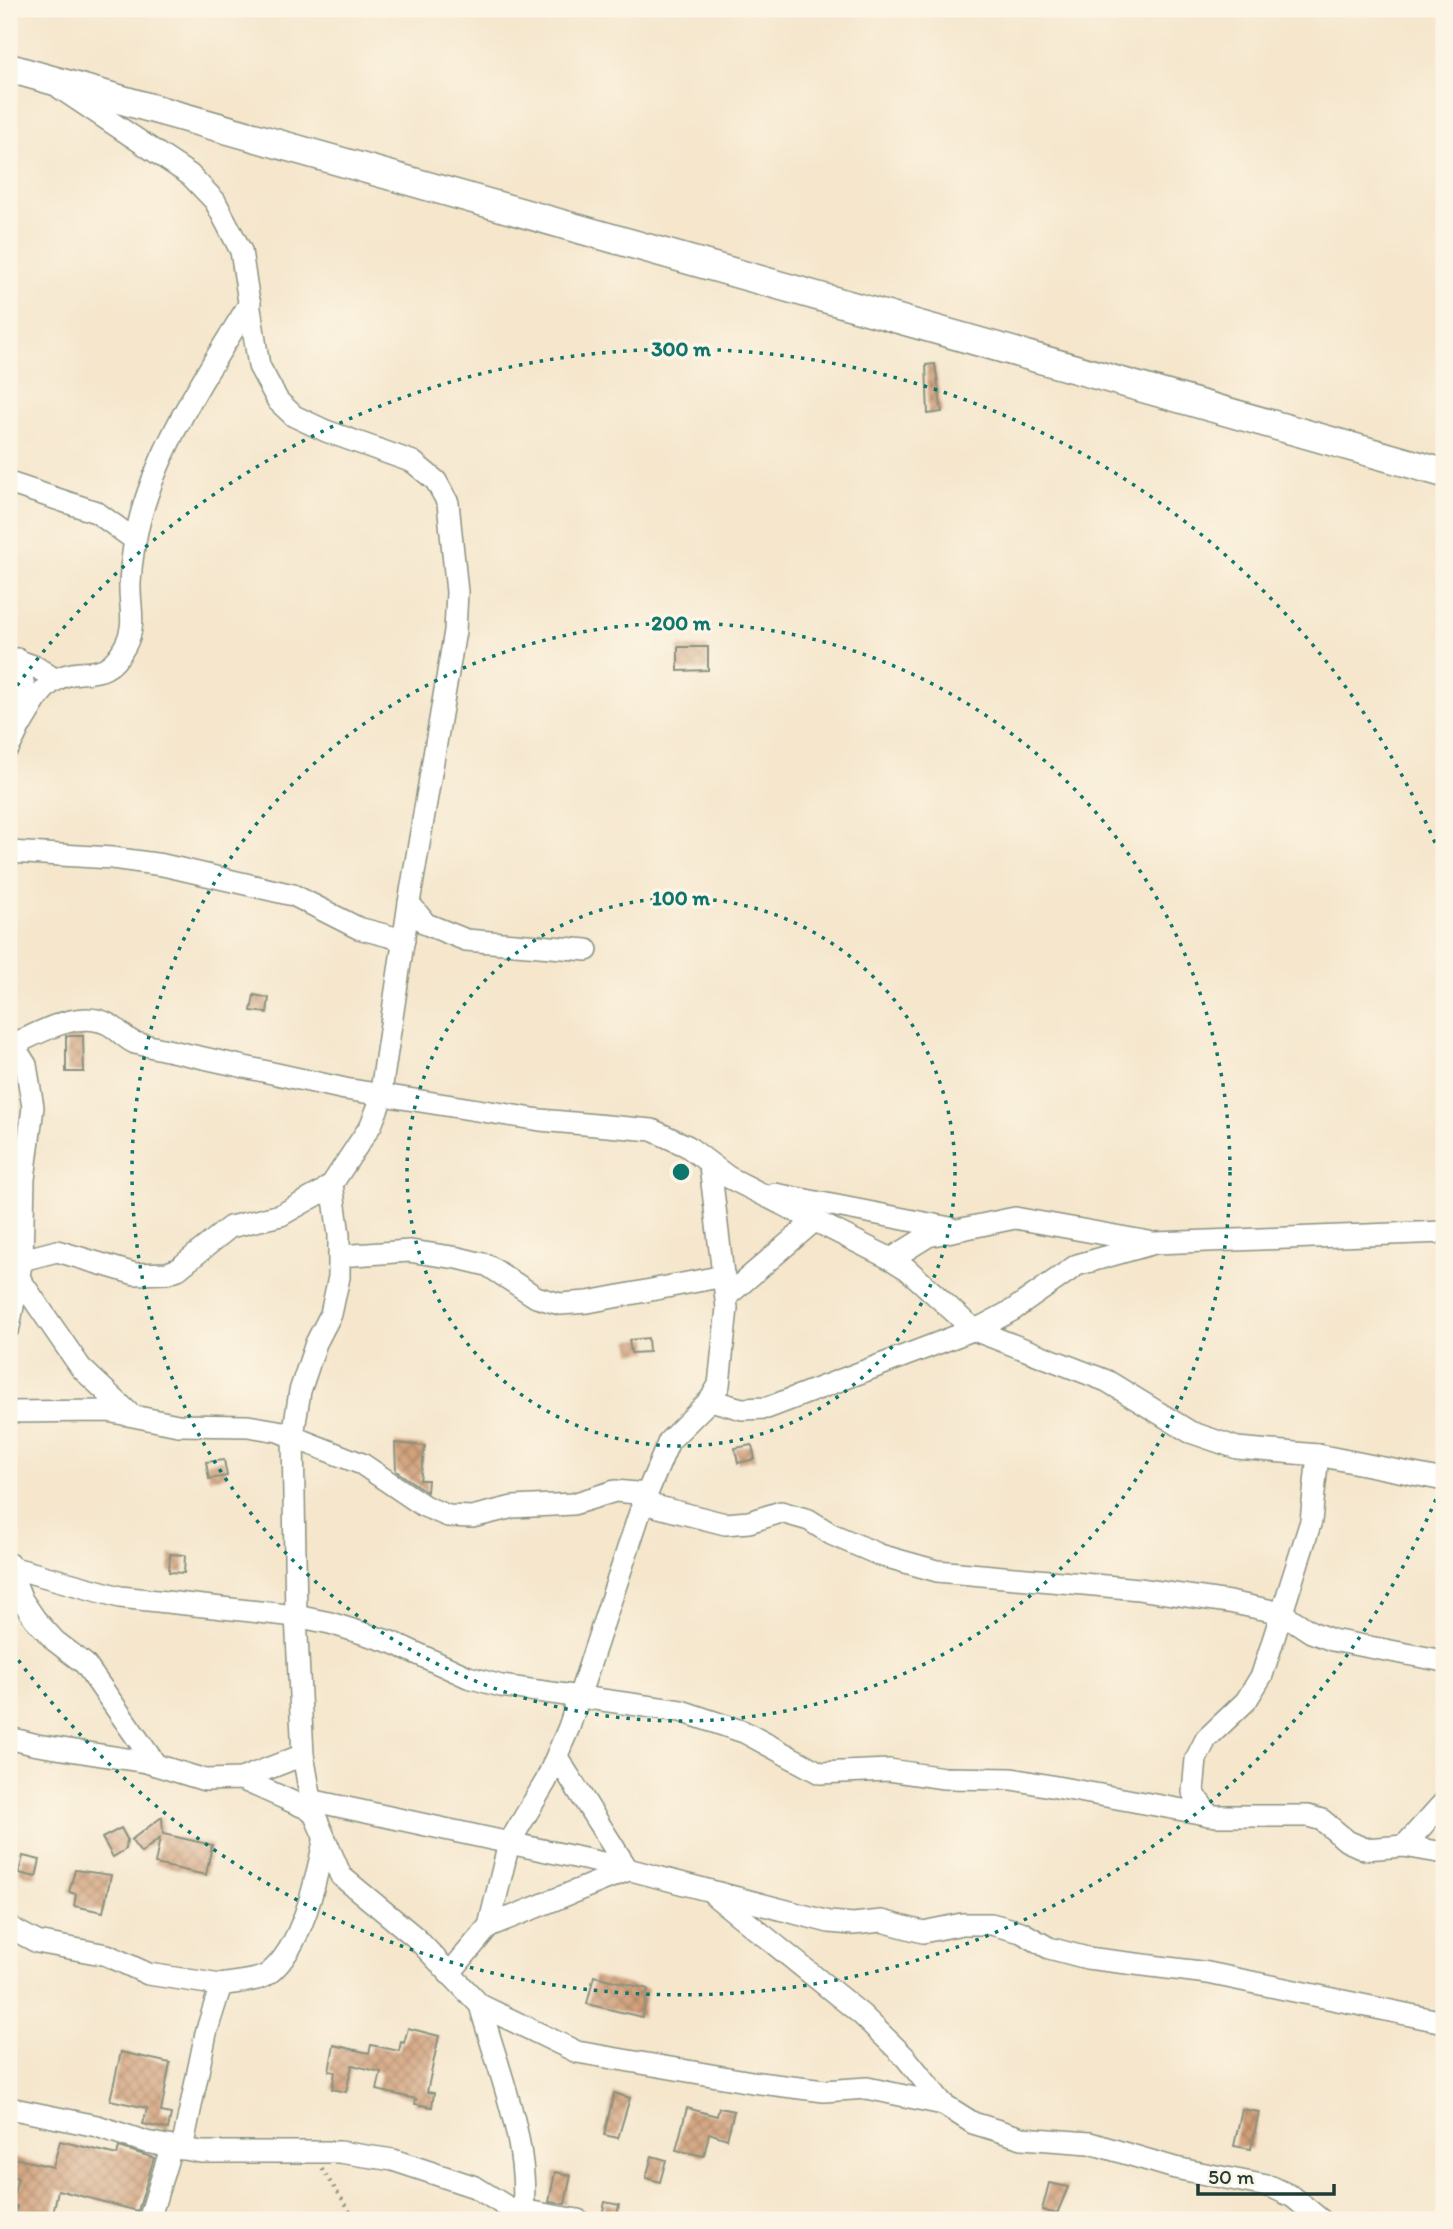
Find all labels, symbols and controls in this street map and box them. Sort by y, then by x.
text: 300 m [651,336,711,361]
text: 200 m [651,610,711,635]
text: 100 m [652,885,710,910]
centre of rings [669,1160,693,1184]
scale bar [1198,2152,1334,2196]
text: 50 m [1208,2164,1255,2189]

